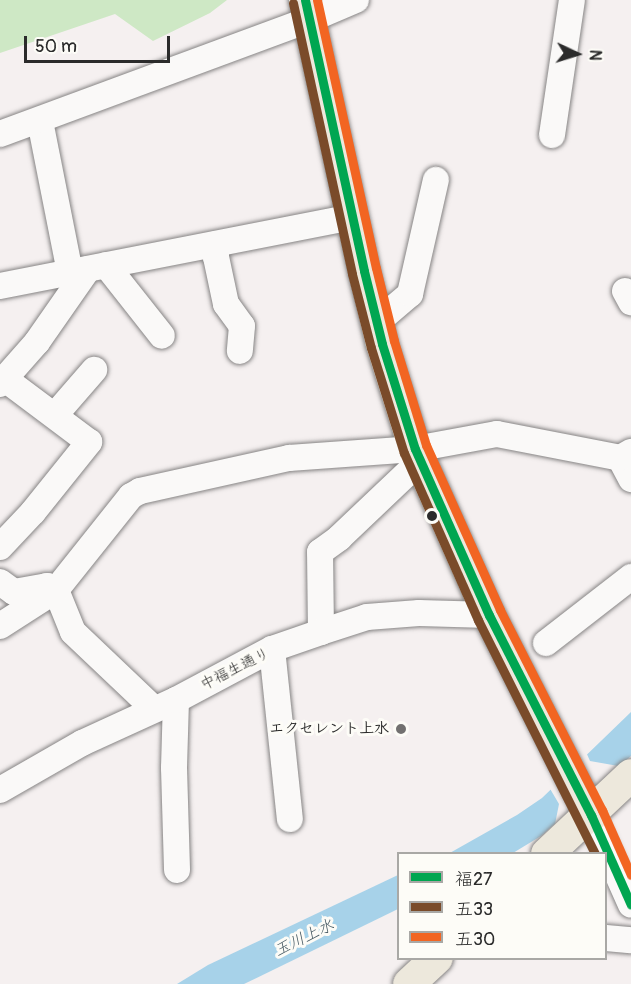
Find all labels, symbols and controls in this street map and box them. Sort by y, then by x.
scale bar [27,24,172,62]
north arrow [547,24,607,84]
text: 50 m [35,35,77,58]
text: N [585,49,605,61]
unlabelled marker [426,510,438,522]
street label: 中福生通り [198,644,272,694]
place label: エクセレント上水 [269,720,389,738]
marker: エクセレント上水 [394,722,408,736]
legend [397,852,607,960]
text: 福27 [455,868,493,891]
text: 五33 [455,898,493,921]
water label: 玉川上水 [271,915,337,961]
text: 五30 [455,928,495,951]

